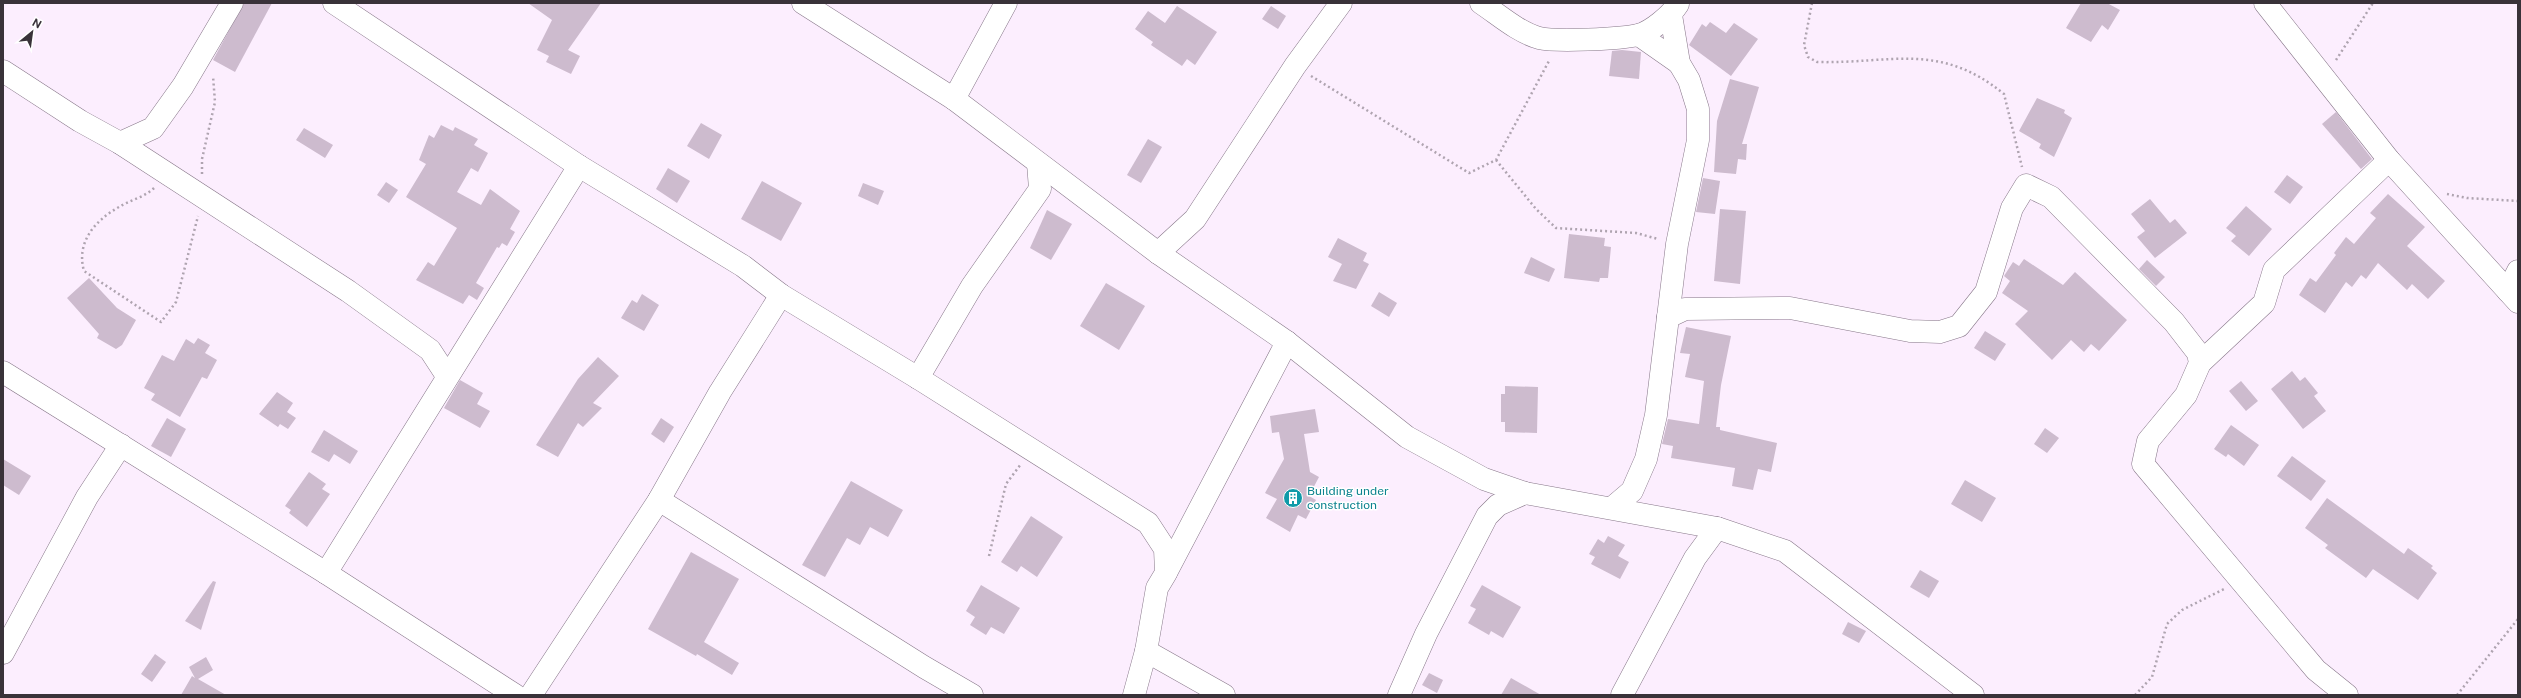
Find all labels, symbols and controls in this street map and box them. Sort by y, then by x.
north arrow [12,12,52,52]
text: N [30,16,44,31]
place label: Building under construction [1307,484,1389,512]
building icon: Building under construction [1282,487,1304,509]

